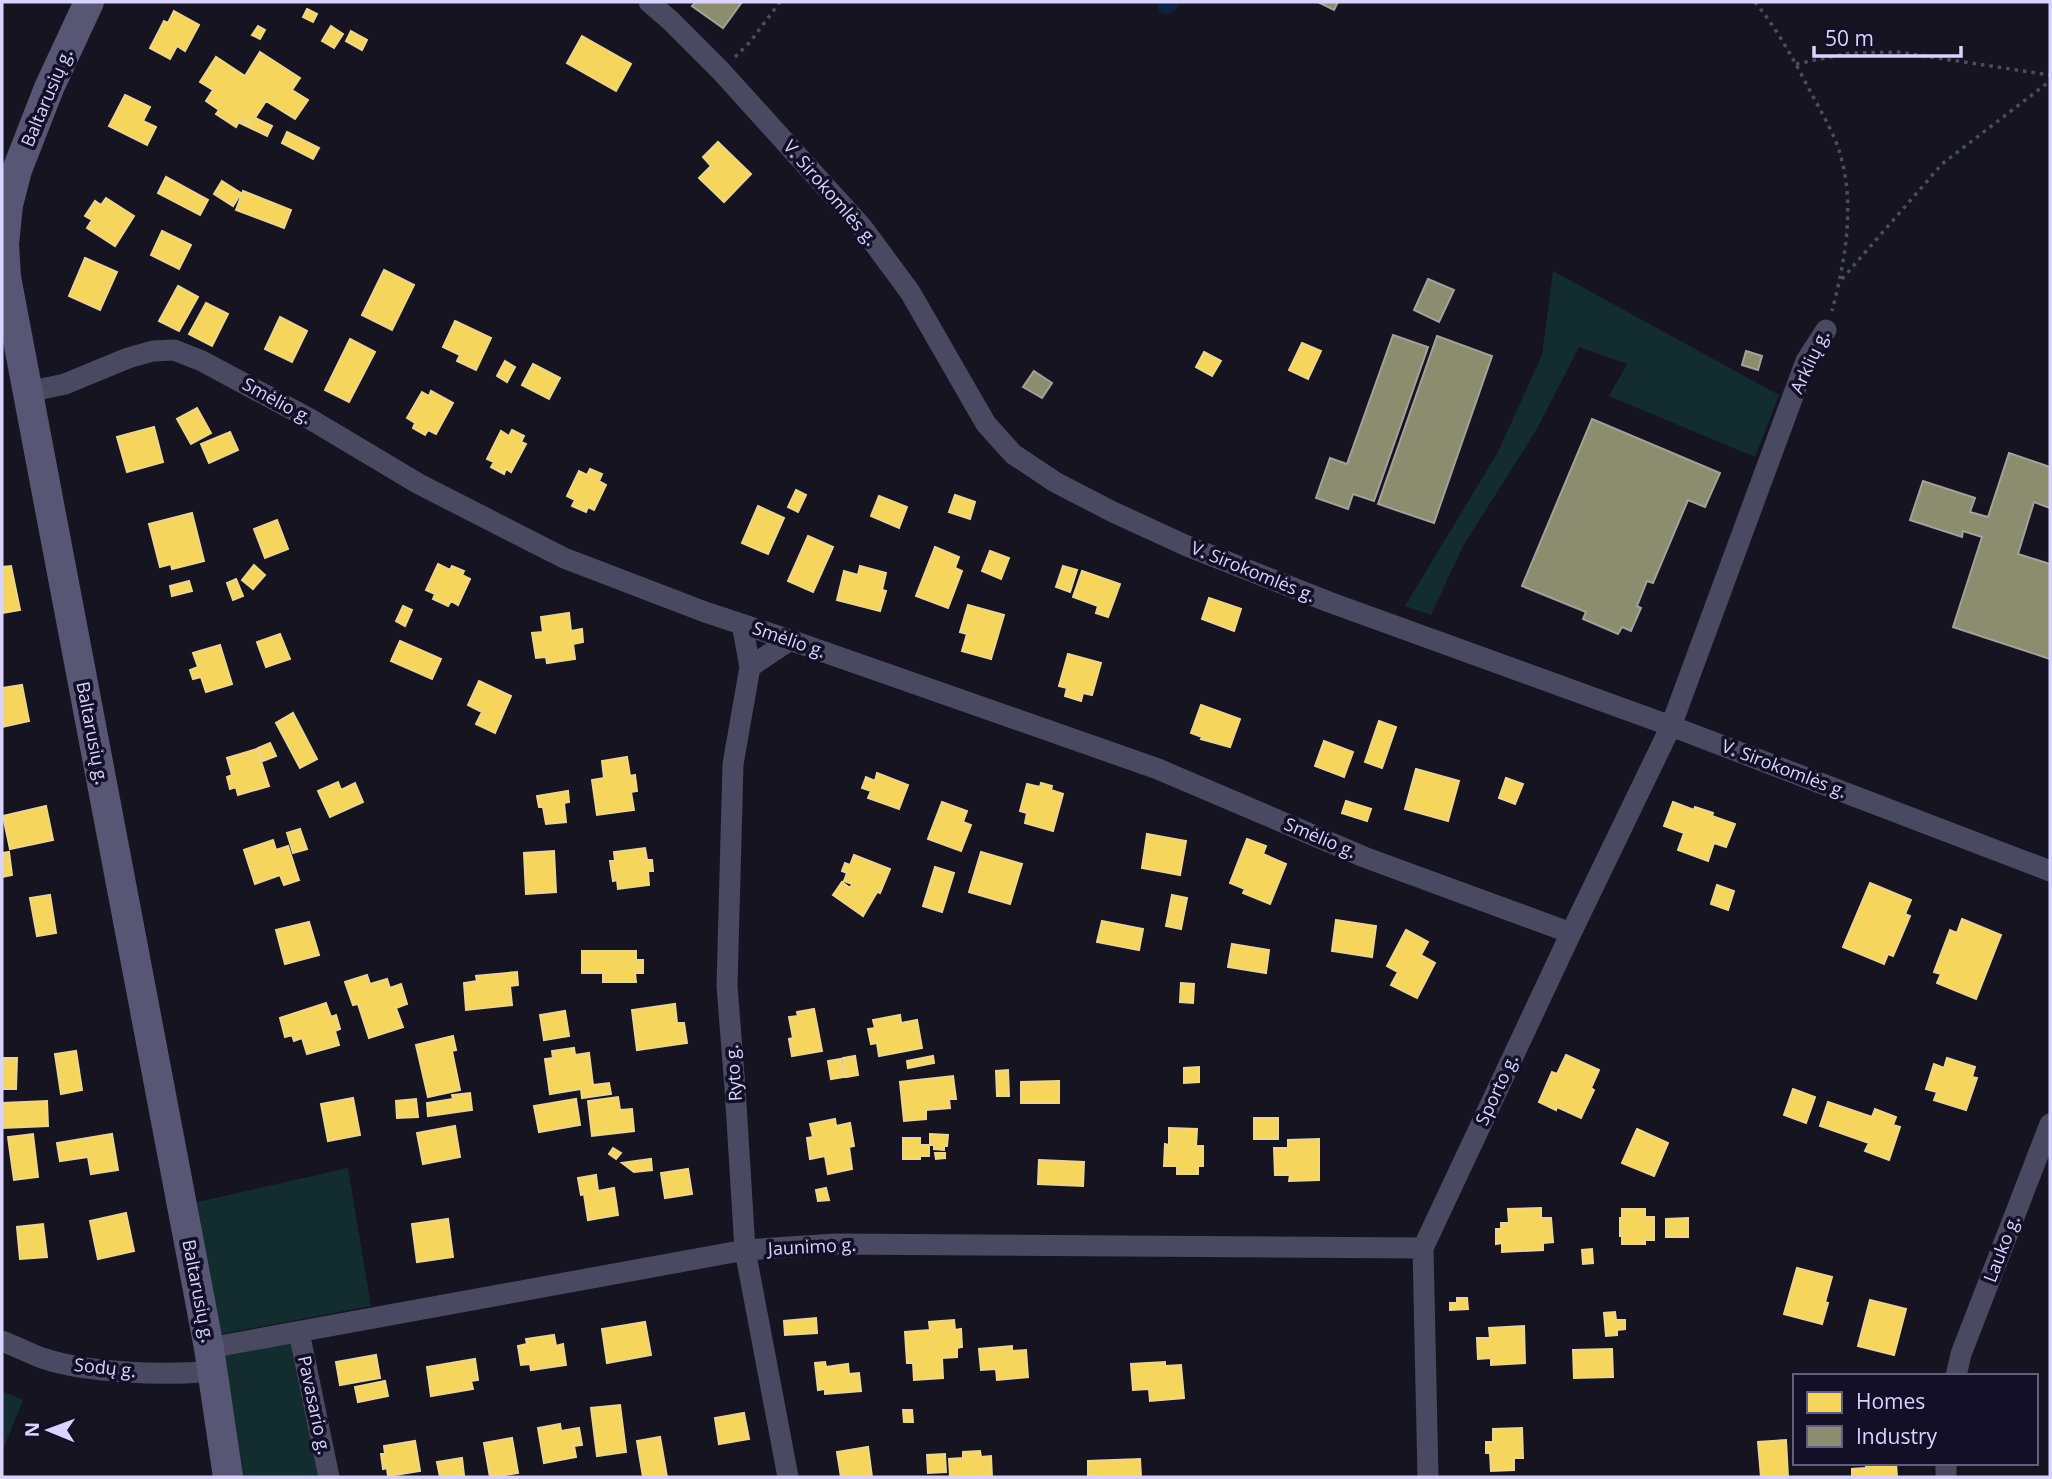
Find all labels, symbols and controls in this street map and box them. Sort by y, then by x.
scale bar [1814,14,1961,58]
text: 50 m [1825,24,1874,52]
street label: Baltarusių g. [15,45,78,150]
street label: V. Sirokomlės g. [778,135,883,250]
street label: Arklių g. [1784,326,1834,397]
street label: Smėlio g. [239,371,316,429]
street label: V. Sirokomlės g. [1188,535,1319,607]
street label: Smėlio g. [750,615,829,663]
street label: Baltarusių g. [71,679,115,786]
street label: V. Sirokomlės g. [1718,733,1850,803]
street label: Smėlio g. [1281,811,1360,863]
street label: Ryto g. [719,1044,747,1102]
street label: Sporto g. [1469,1050,1523,1129]
street label: Lauko g. [1977,1212,2025,1286]
street label: Jaunimo g. [765,1232,857,1260]
street label: Baltarusių g. [177,1237,221,1344]
street label: Sodų g. [73,1352,137,1382]
street label: Pavasario g. [293,1353,337,1456]
legend [1793,1374,2038,1465]
text: Homes [1856,1387,1925,1415]
north arrow [14,1395,84,1465]
text: N [19,1422,45,1438]
text: Industry [1856,1422,1938,1450]

